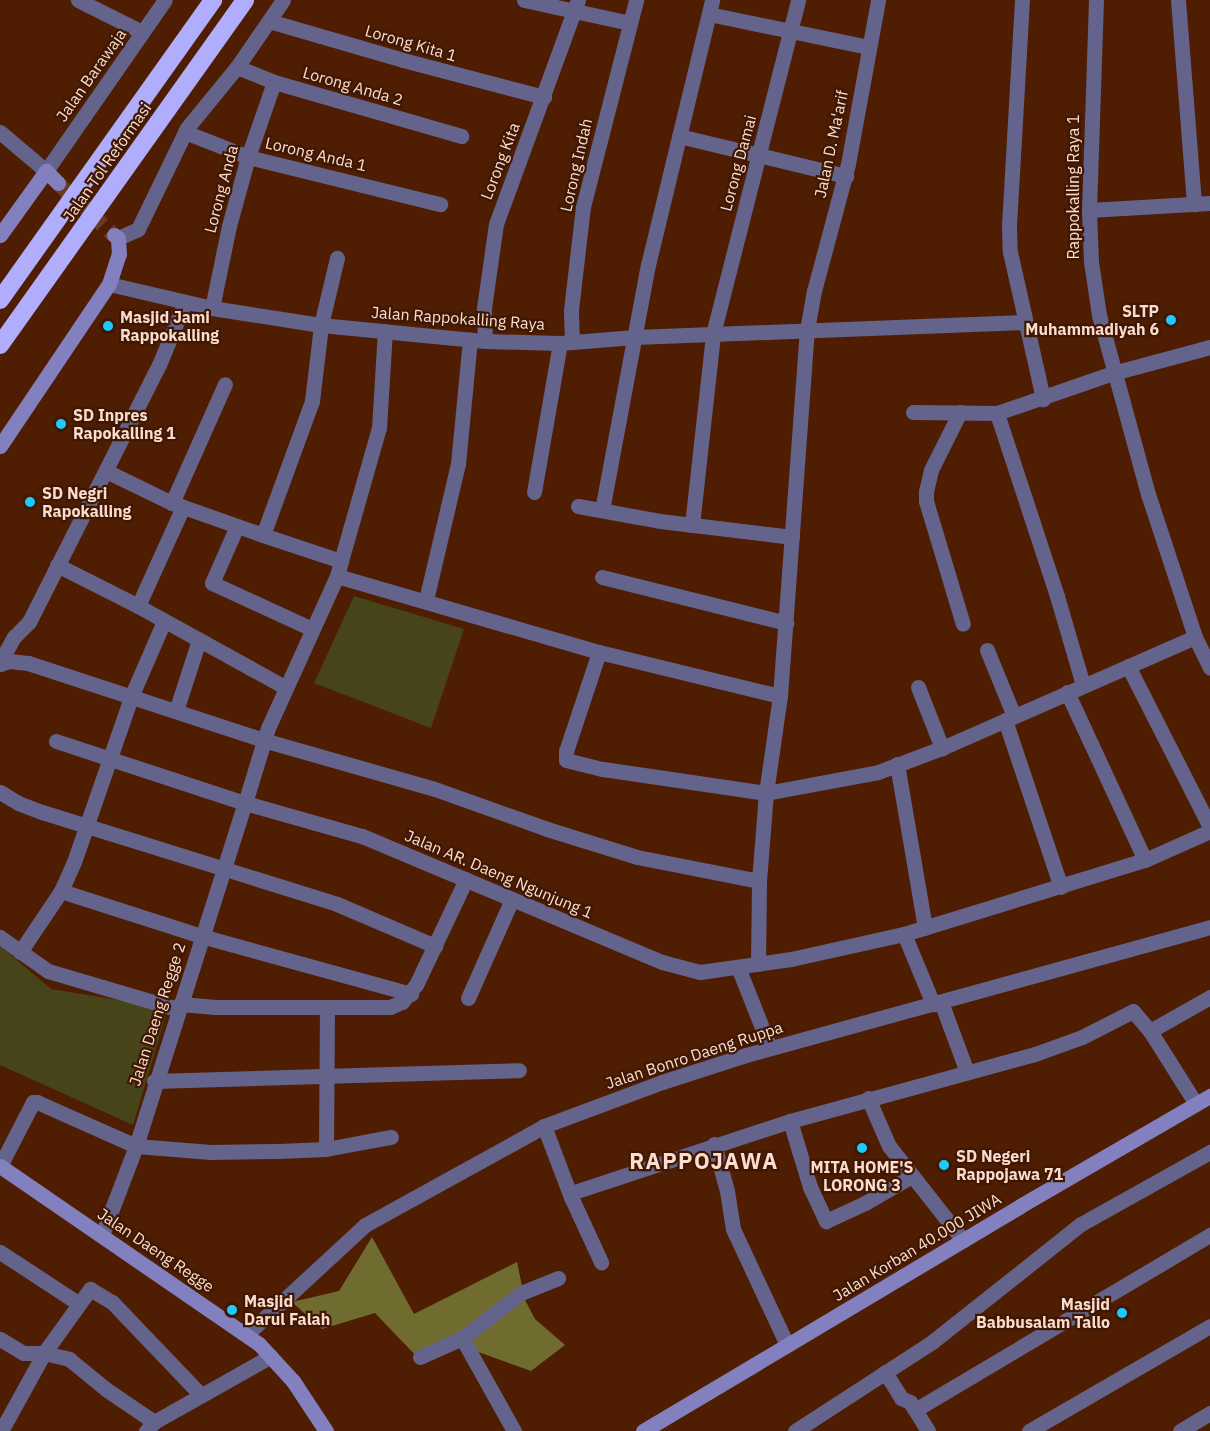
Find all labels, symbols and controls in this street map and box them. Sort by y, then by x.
street label: Lorong Kita 1 [363,21,459,65]
street label: Jalan Barawaja [52,25,130,125]
street label: Lorong Anda 2 [301,63,405,109]
street label: Jalan D. Ma'arif [810,88,852,200]
street label: Jalan Tol Reformasi [59,99,155,225]
street label: Lorong Damai [716,113,760,213]
street label: Rappokalling Raya 1 [1063,114,1083,260]
street label: Lorong Indah [556,116,596,214]
street label: Lorong Kita [476,120,524,202]
street label: Lorong Anda 1 [263,133,369,175]
street label: Lorong Anda [200,143,242,235]
place label: SLTP Muhammadiyah 6 [1025,301,1159,339]
street label: Jalan Rappokalling Raya [370,302,546,334]
place label: Masjid Jami Rappokalling [120,307,219,345]
marker: SLTP Muhammadiyah 6 [1164,313,1178,327]
marker: Masjid Jami Rappokalling [101,319,115,333]
place label: SD Inpres Rapokalling 1 [73,405,176,443]
marker: SD Inpres Rapokalling 1 [54,417,68,431]
place label: SD Negri Rapokalling [42,483,131,521]
marker: SD Negri Rapokalling [23,495,37,509]
street label: Jalan AR. Daeng Ngunjung 1 [402,826,596,922]
street label: Jalan Daeng Regge 2 [125,940,189,1088]
street label: Jalan Bonro Daeng Ruppa [603,1017,785,1093]
marker: MITA HOME'S LORONG 3 [855,1141,869,1155]
place label: SD Negeri Rappojawa 71 [956,1146,1063,1184]
district label: RAPPOJAWA [629,1148,779,1174]
place label: MITA HOME'S LORONG 3 [810,1157,914,1195]
marker: SD Negeri Rappojawa 71 [937,1158,951,1172]
street label: Jalan Korban 40.000 JIWA [829,1189,1005,1305]
street label: Jalan Daeng Regge [94,1204,218,1296]
place label: Masjid Darul Falah [244,1291,330,1329]
place label: Masjid Babbusalam Tallo [976,1294,1110,1332]
marker: Masjid Darul Falah [225,1303,239,1317]
marker: Masjid Babbusalam Tallo [1115,1306,1129,1320]

